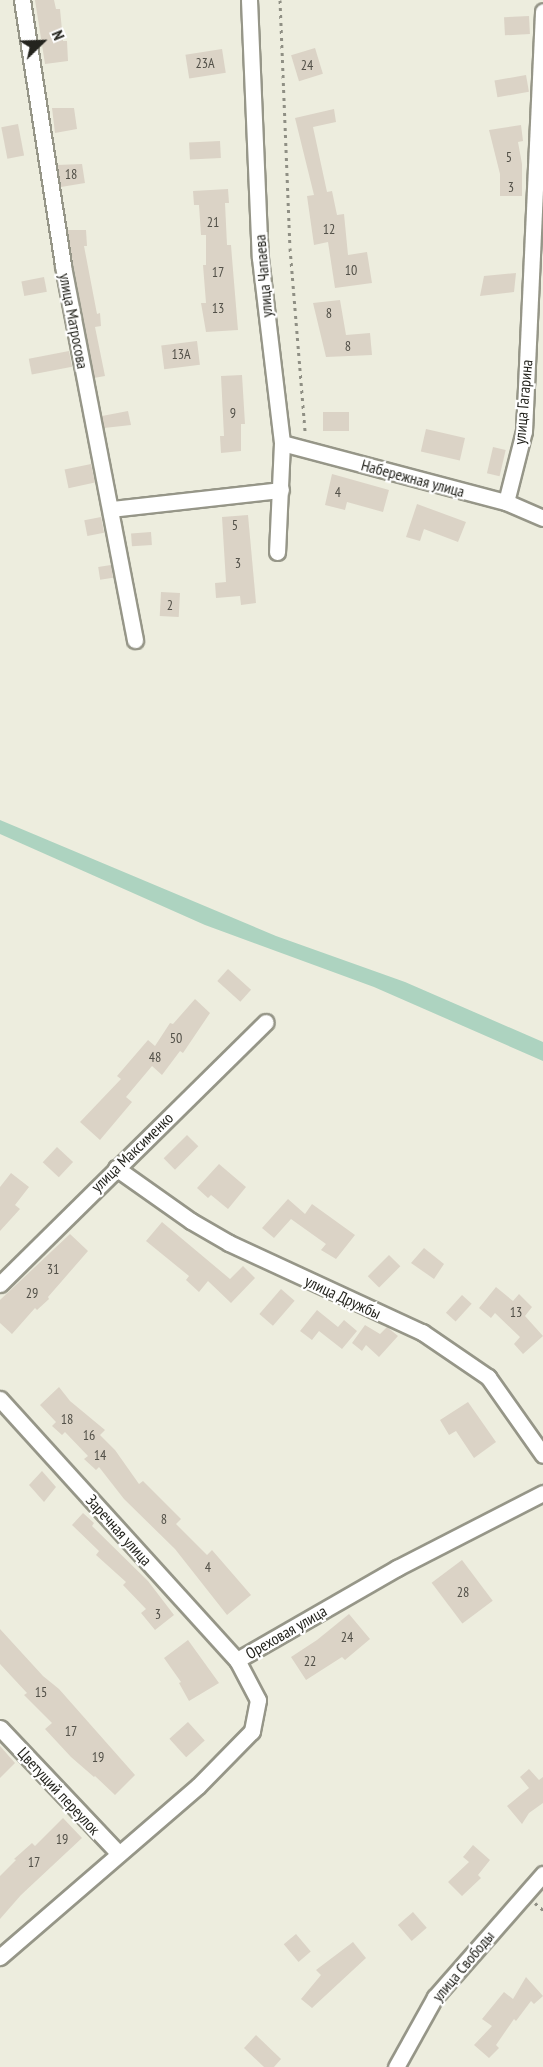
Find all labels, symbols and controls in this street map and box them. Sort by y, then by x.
north arrow [12,12,72,72]
text: N [48,27,69,43]
house number: 23А [195,55,215,71]
house number: 24 [301,57,313,73]
house number: 5 [506,149,512,165]
house number: 18 [65,166,77,182]
house number: 3 [508,179,514,195]
house number: 21 [207,214,219,230]
house number: 12 [323,221,335,237]
street label: улица Чапаева [250,234,276,318]
house number: 10 [345,262,357,278]
house number: 17 [212,264,224,280]
street label: улица Матросова [55,272,93,370]
house number: 13 [212,300,224,316]
house number: 8 [326,305,332,321]
house number: 8 [345,338,351,354]
house number: 13А [171,346,191,362]
street label: улица Гагарина [510,359,536,445]
house number: 9 [230,405,236,421]
street label: Набережная улица [359,455,467,501]
house number: 4 [335,484,341,500]
house number: 5 [232,517,238,533]
house number: 3 [235,555,241,571]
house number: 2 [167,597,173,613]
house number: 50 [170,1030,182,1046]
house number: 48 [149,1049,161,1065]
street label: улица Максименко [87,1108,177,1196]
house number: 31 [47,1261,59,1277]
street label: улица Дружбы [302,1271,384,1323]
house number: 29 [26,1285,38,1301]
house number: 13 [510,1304,522,1320]
house number: 18 [61,1411,73,1427]
house number: 16 [83,1427,95,1443]
house number: 14 [94,1447,106,1463]
street label: Заречная улица [82,1491,156,1569]
house number: 8 [161,1511,167,1527]
house number: 4 [205,1559,211,1575]
house number: 28 [457,1584,469,1600]
street label: Ореховая улица [242,1601,330,1663]
house number: 3 [155,1606,161,1622]
house number: 24 [341,1629,353,1645]
house number: 22 [304,1653,316,1669]
house number: 15 [35,1684,47,1700]
house number: 17 [65,1723,77,1739]
street label: Цветущий переулок [14,1743,104,1839]
house number: 19 [92,1749,104,1765]
house number: 19 [56,1831,68,1847]
house number: 17 [28,1854,40,1870]
street label: улица Свободы [428,1927,498,2005]

